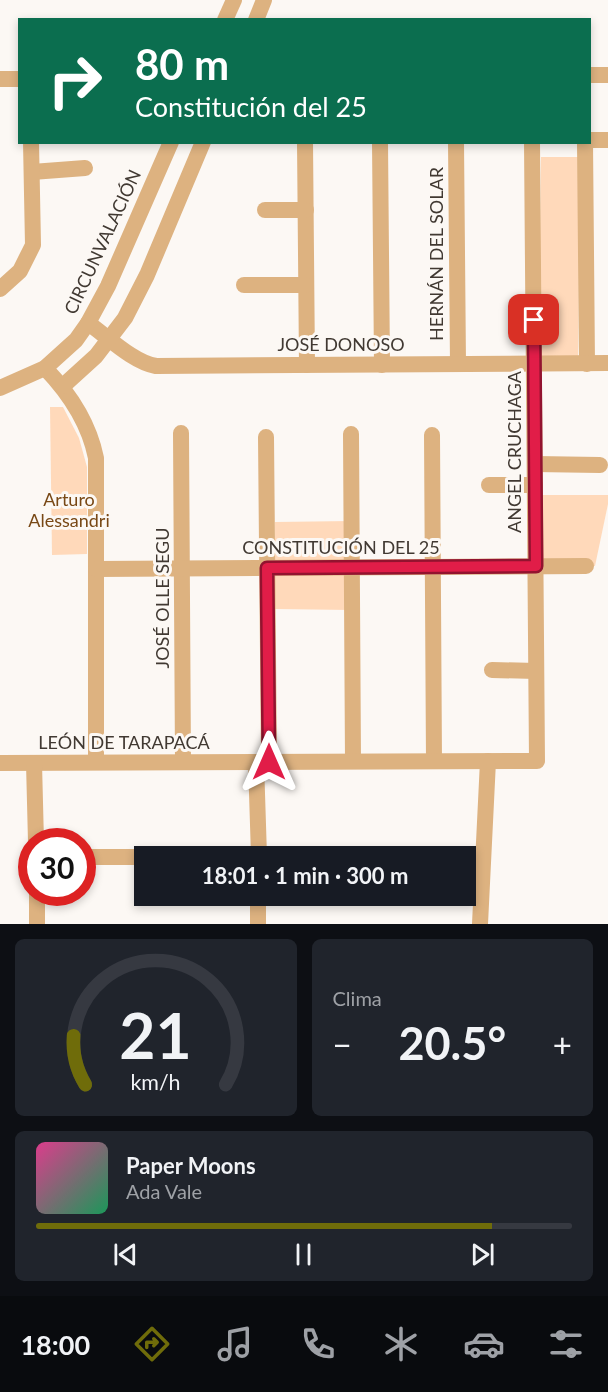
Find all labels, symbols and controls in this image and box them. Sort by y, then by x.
text: 80 m [135,39,229,89]
icon: right [36,42,114,120]
text: Constitución del 25 [135,90,367,123]
street label: CIRCUNVALACIÓN [59,166,145,317]
street label: HERNÁN DEL SOLAR [425,166,447,341]
pin [508,294,559,345]
icon: arrive [517,303,550,336]
street label: JOSÉ DONOSO [277,333,405,355]
street label: ANGEL CRUCHAGA [503,370,525,533]
park label: Arturo Alessandri [28,488,110,531]
street label: JOSÉ OLLE SEGU [151,528,173,668]
street label: CONSTITUCIÓN DEL 25 [242,536,440,558]
position arrow [237,730,301,794]
street label: LEÓN DE TARAPACÁ [38,731,210,753]
speed limit sign: 30 [18,828,96,906]
text: 18:01 · 1 min · 300 m [202,862,408,889]
text: Clima [333,986,382,1010]
text: 21 [120,997,192,1072]
text: 20.5° [398,1016,506,1070]
text: − [333,1024,352,1064]
text: + [553,1024,572,1064]
text: km/h [131,1069,181,1095]
text: Paper Moons [126,1152,256,1179]
text: Ada Vale [126,1179,202,1203]
icon: previous [109,1238,142,1271]
icon: pause [287,1238,320,1271]
icon: next [466,1238,499,1271]
icon: directions [131,1323,173,1365]
icon: music [214,1323,256,1365]
icon: phone [297,1323,339,1365]
icon: climate [380,1323,422,1365]
icon: car [463,1323,505,1365]
icon: filters [545,1323,587,1365]
text: 18:00 [20,1328,90,1361]

